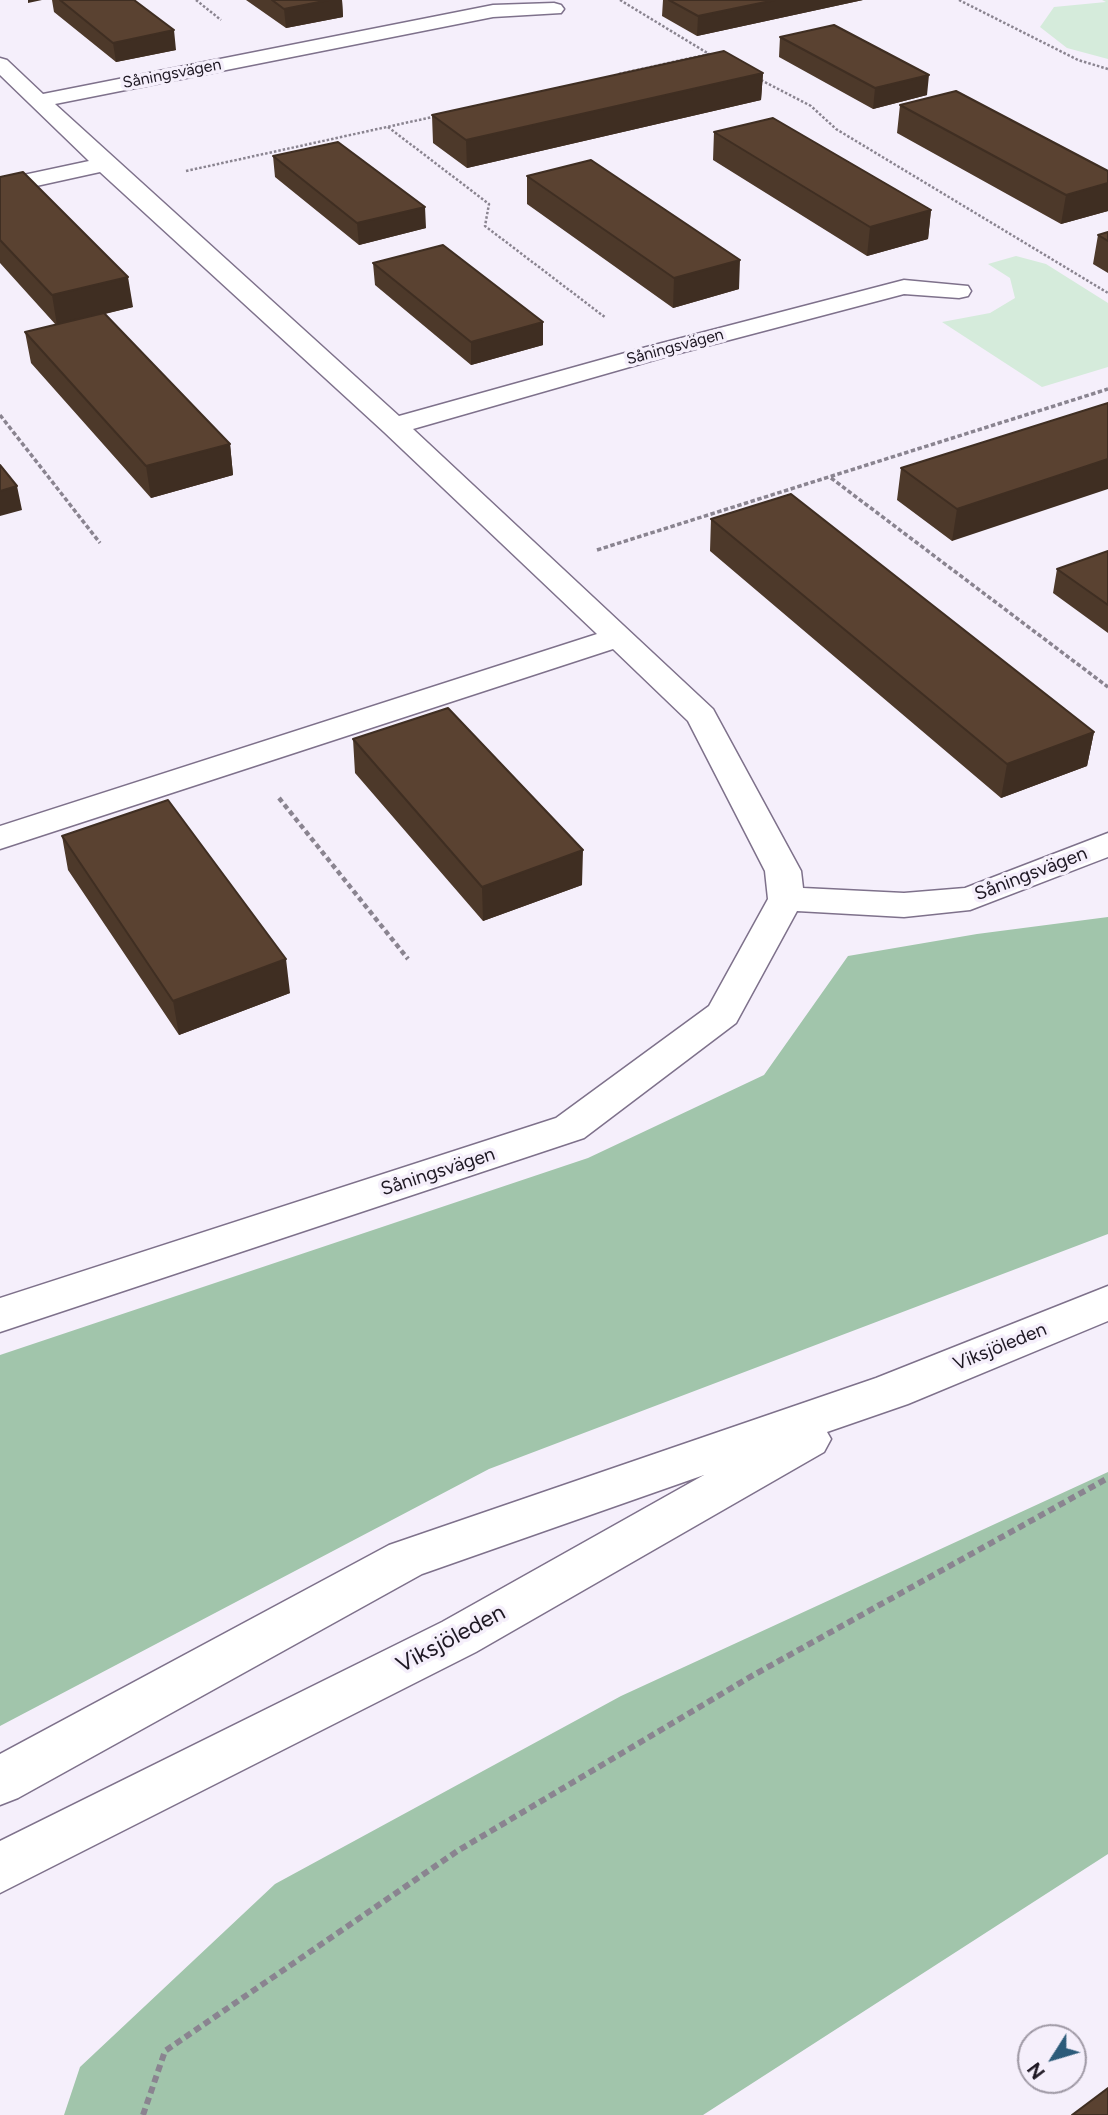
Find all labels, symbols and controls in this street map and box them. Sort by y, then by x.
street label: Såningsvägen [121,55,223,93]
street label: Såningsvägen [624,325,726,369]
street label: Såningsvägen [972,842,1090,906]
street label: Såningsvägen [378,1143,498,1201]
street label: Viksjöleden [950,1318,1050,1376]
street label: Viksjöleden [392,1599,510,1679]
north arrow [1017,2024,1087,2094]
text: N [1023,2058,1050,2084]

